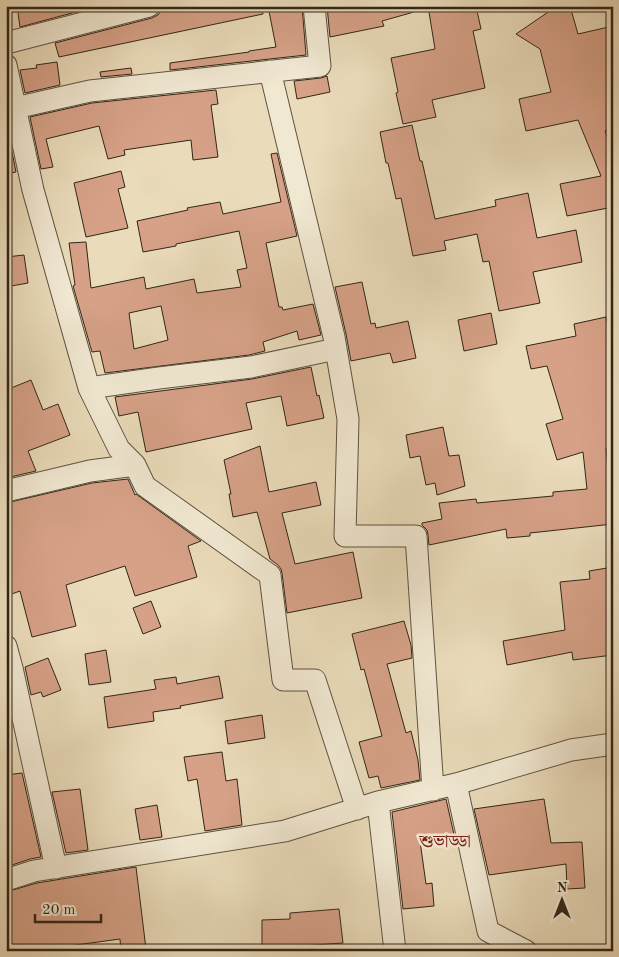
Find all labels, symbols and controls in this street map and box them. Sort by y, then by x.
district label: শুভাড্ডা [418,833,471,851]
north arrow [536,874,586,924]
text: N [557,881,568,895]
scale bar [35,892,101,924]
text: 20 m [42,903,76,918]

